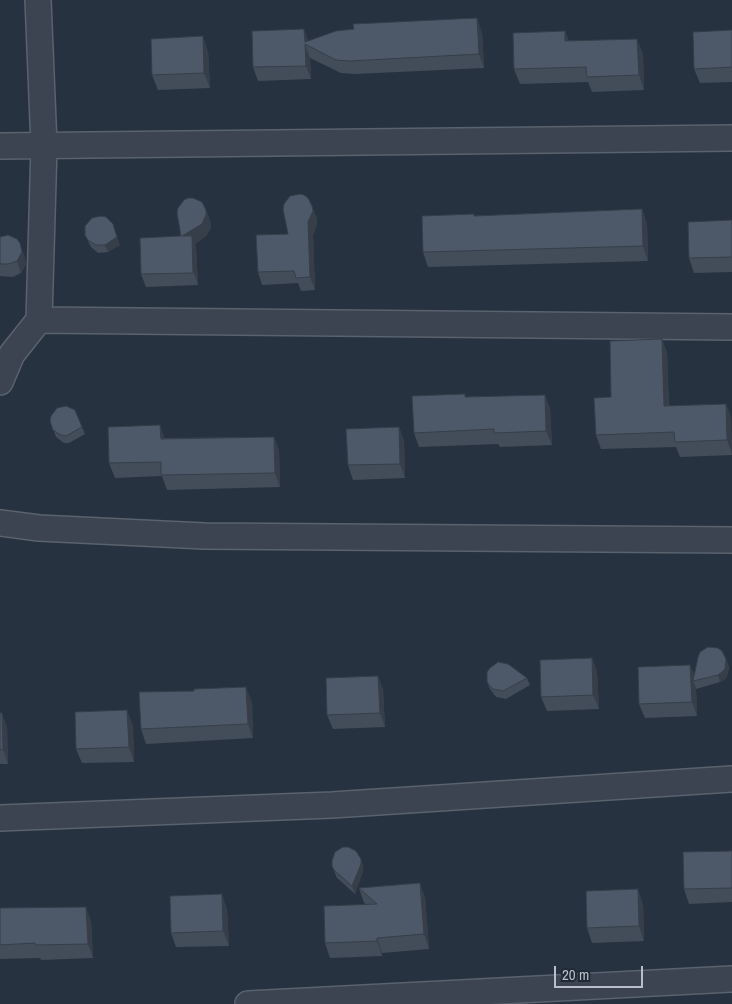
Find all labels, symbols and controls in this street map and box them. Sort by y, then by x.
scale bar [557,956,646,988]
text: 20 m [562,964,589,985]

